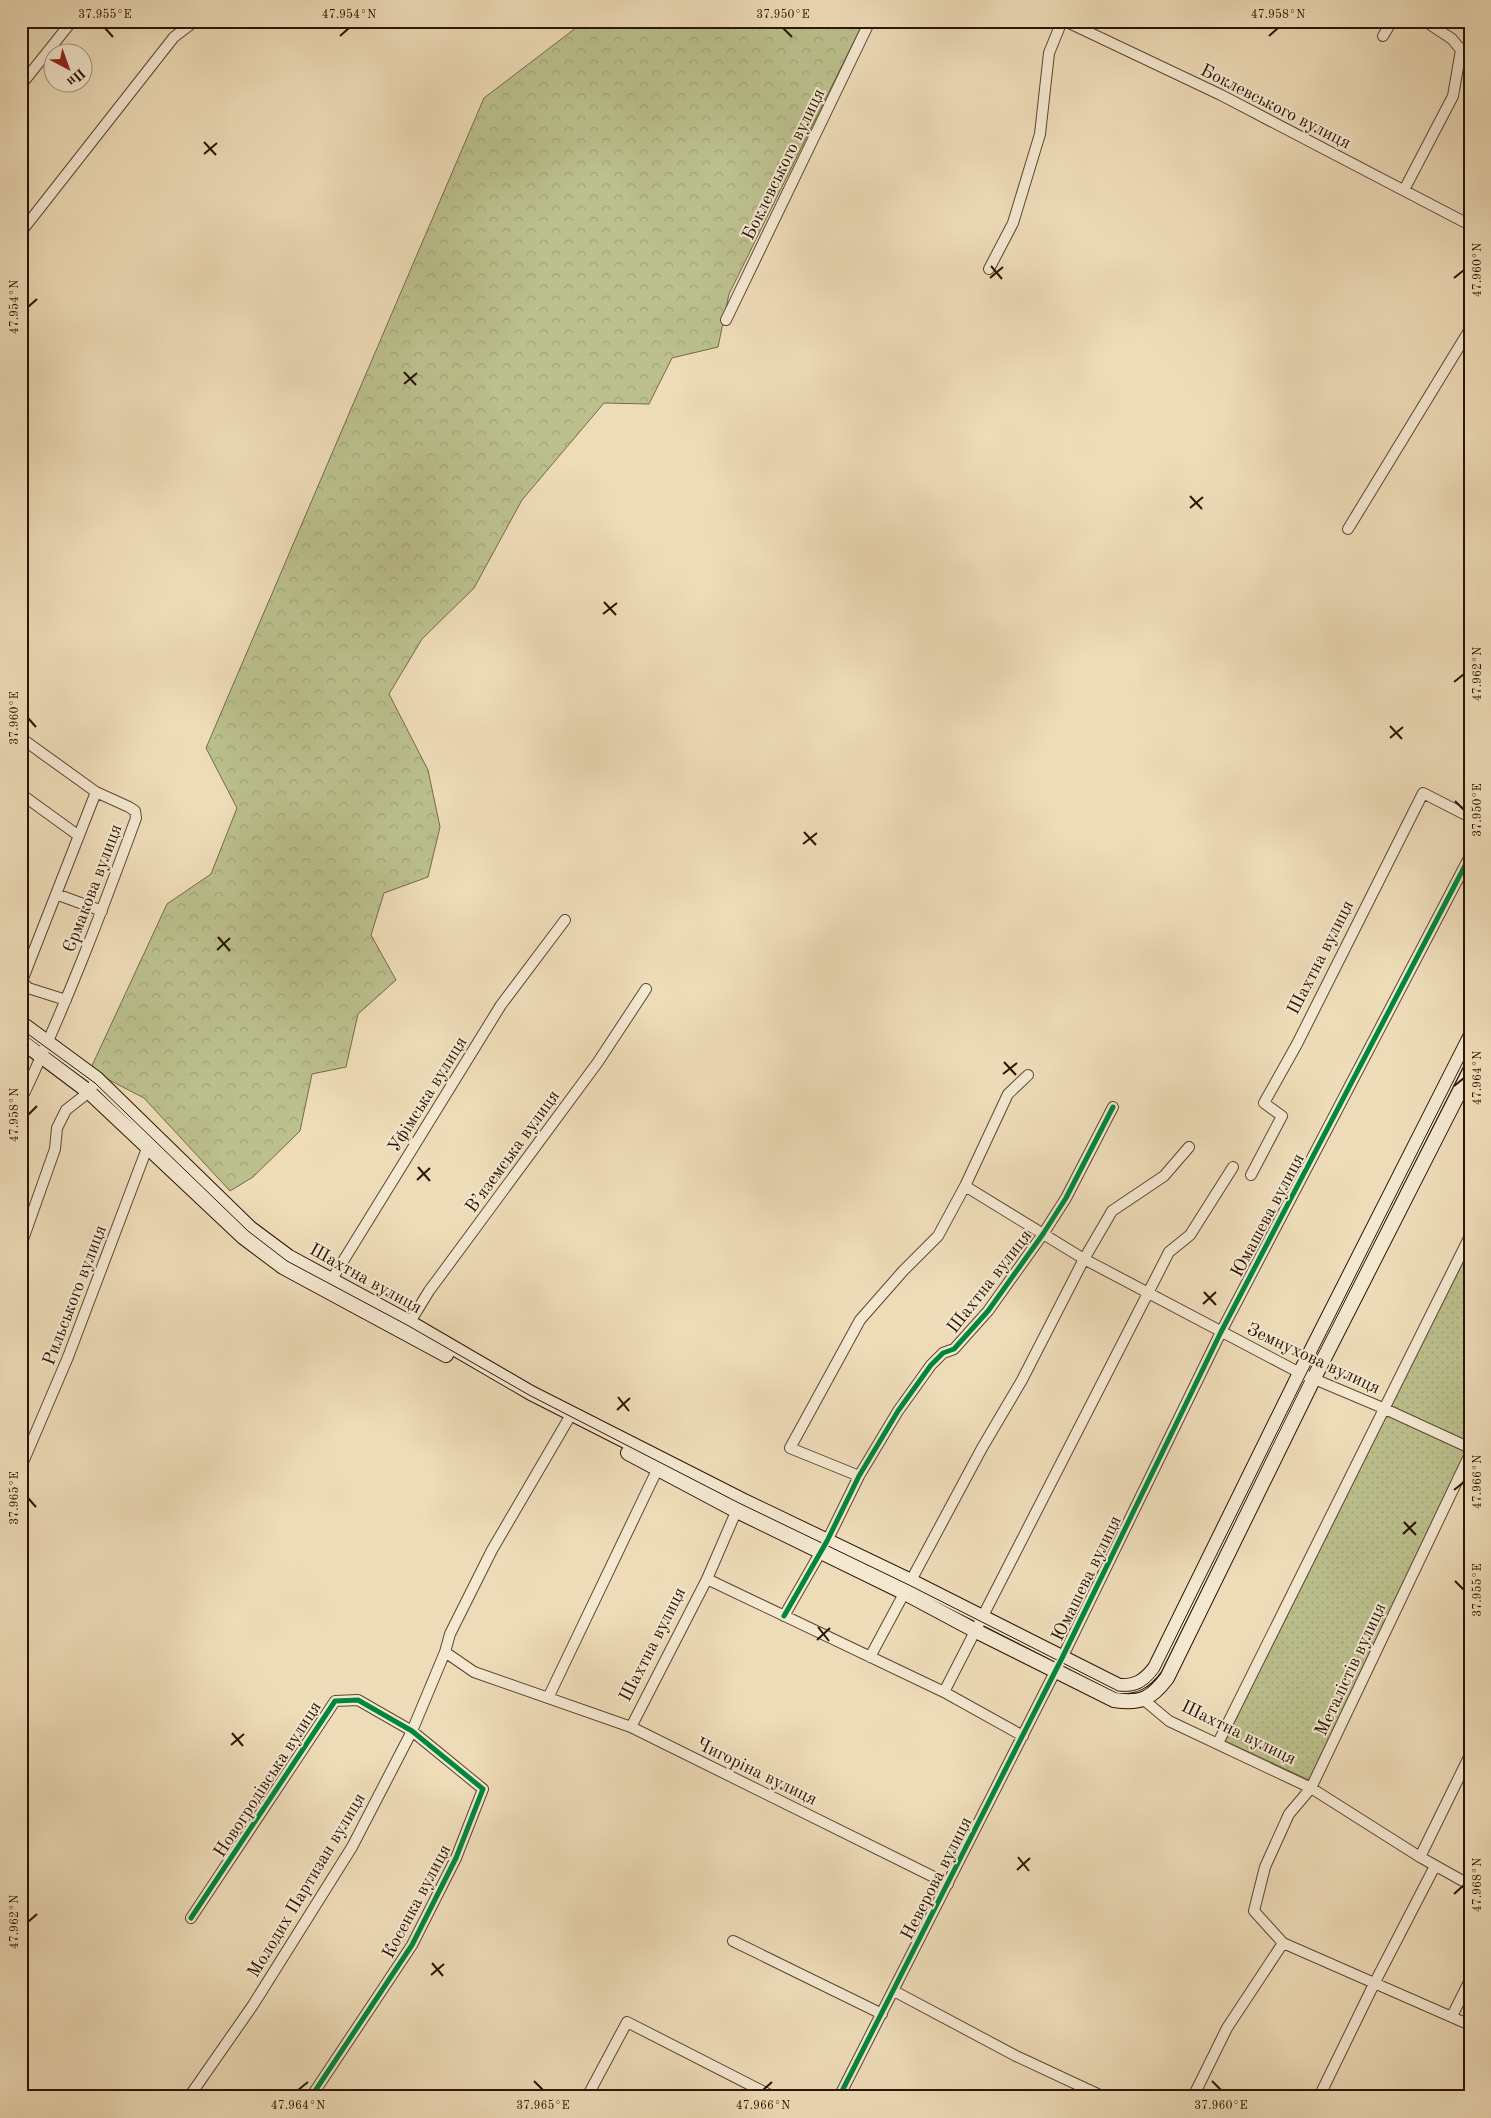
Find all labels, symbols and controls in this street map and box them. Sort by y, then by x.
text: 37.955°E [78,8,132,21]
text: 47.954°N [322,8,376,21]
text: 37.950°E [756,8,810,21]
text: 47.958°N [1251,8,1305,21]
north arrow [42,42,92,92]
street label: Боклевського вулиця [1198,61,1354,153]
text: Пн [64,65,88,89]
street label: Боклевського вулиця [739,86,828,243]
text: 47.960°N [1472,243,1484,297]
text: 47.954°N [8,280,21,334]
text: 47.962°N [1472,647,1484,701]
text: 37.960°E [9,691,21,745]
text: 37.950°E [1471,783,1484,837]
street label: Єрмакова вулиця [60,822,126,955]
street label: Шахтна вулиця [1284,897,1357,1017]
street label: Уфімська вулиця [385,1034,471,1156]
text: 47.964°N [1472,1051,1484,1105]
street label: В’яземська вулиця [462,1087,563,1216]
text: 47.958°N [8,1088,21,1142]
street label: Юмашева вулиця [1228,1151,1308,1280]
street label: Рильського вулиця [40,1223,110,1368]
street label: Шахтна вулиця [944,1227,1036,1337]
street label: Шахтна вулиця [306,1241,425,1317]
street label: Земнухова вулиця [1244,1320,1383,1398]
text: 47.966°N [1472,1455,1484,1509]
text: 37.965°E [8,1471,21,1525]
street label: Юмашева вулиця [1049,1513,1125,1644]
text: 37.955°E [1471,1563,1484,1617]
street label: Шахтна вулиця [616,1584,689,1704]
street label: Металістів вулиця [1312,1600,1390,1739]
street label: Шахтна вулиця [1178,1697,1299,1769]
street label: Новогродівська вулиця [211,1698,325,1861]
street label: Чигоріна вулиця [693,1735,820,1809]
street label: Молодих Партизан вулиця [245,1790,369,1981]
street label: Неверова вулиця [898,1814,976,1943]
street label: Косенка вулиця [379,1842,454,1961]
text: 47.968°N [1472,1858,1484,1912]
text: 47.962°N [9,1895,21,1949]
text: 37.965°E [516,2099,570,2112]
text: 47.964°N [271,2100,325,2112]
text: 47.966°N [736,2100,790,2112]
text: 37.960°E [1194,2100,1248,2112]

